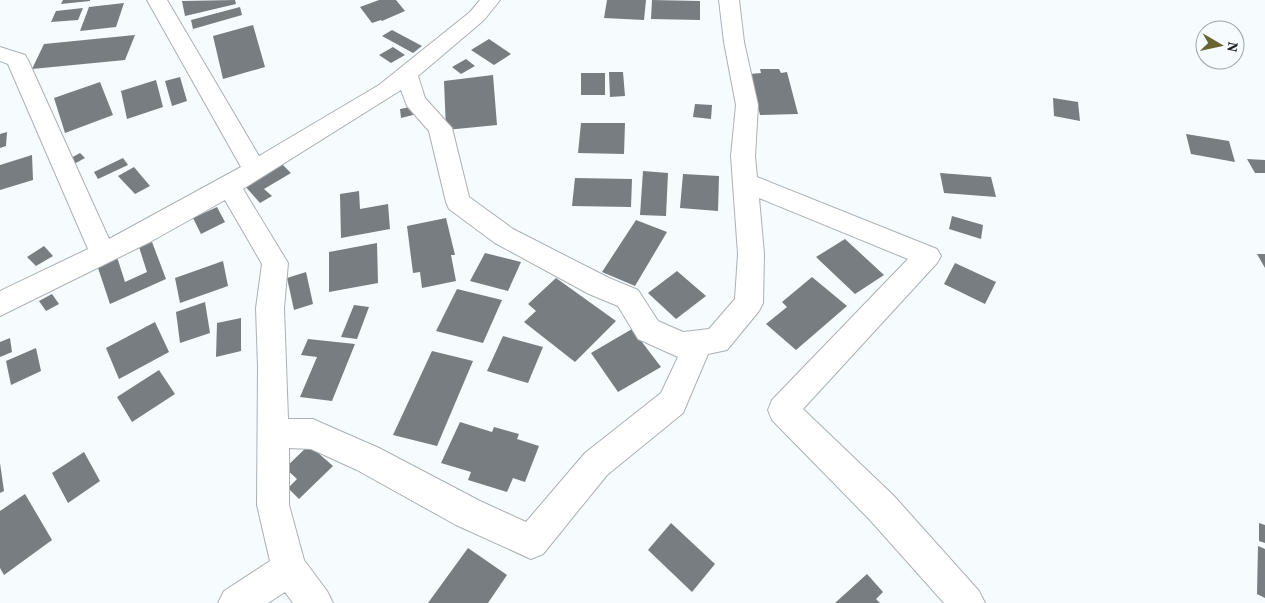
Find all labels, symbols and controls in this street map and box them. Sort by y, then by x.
north arrow [1195,20,1245,70]
text: N [1222,40,1244,54]

